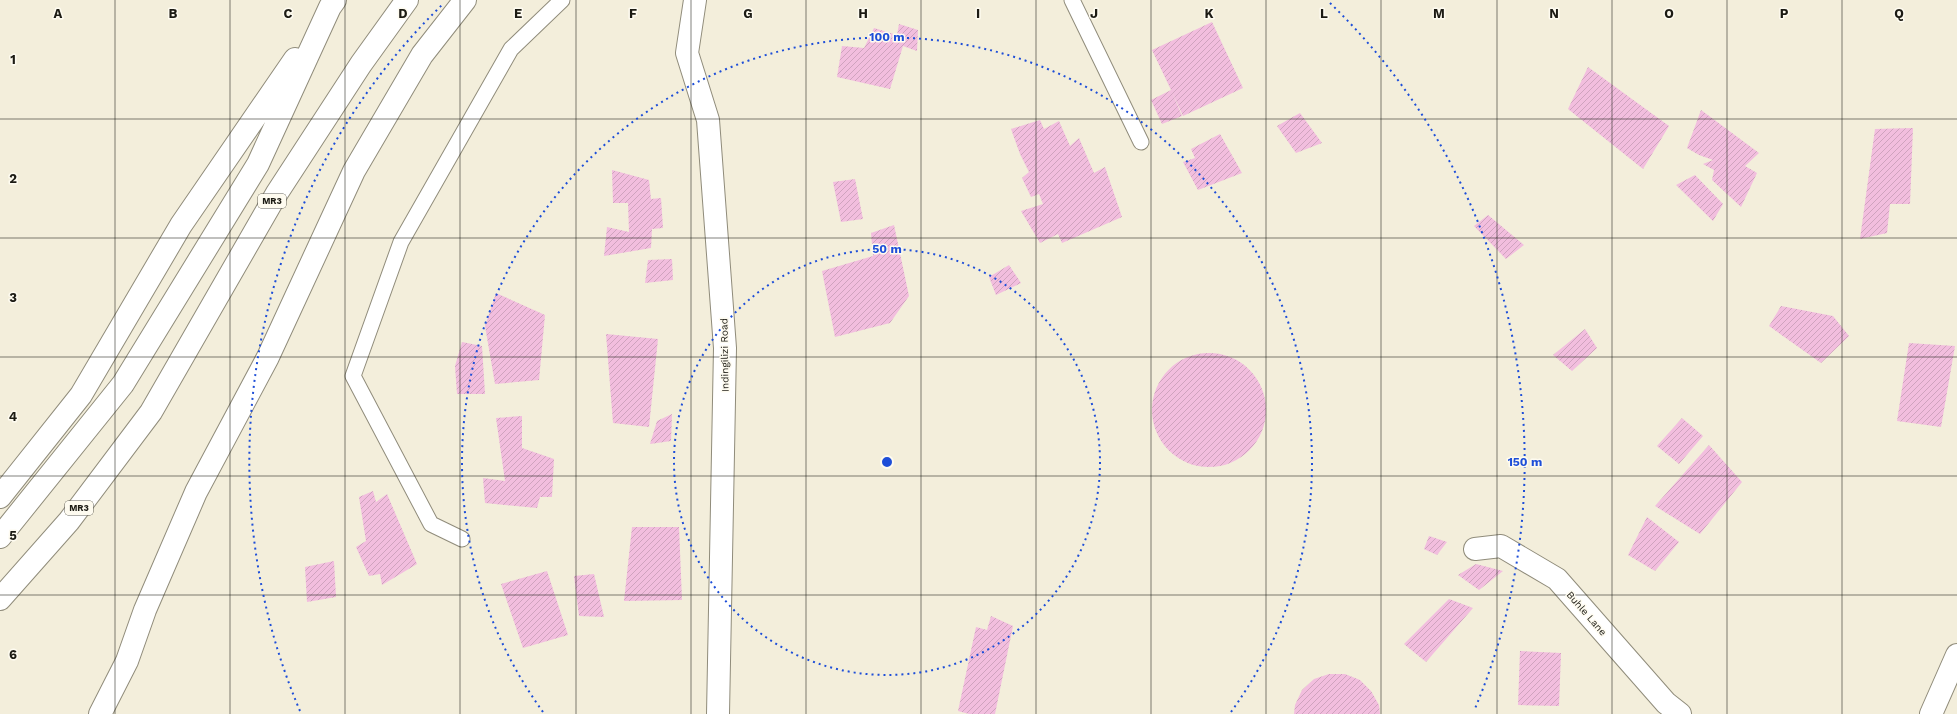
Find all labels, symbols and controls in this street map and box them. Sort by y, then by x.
text: A [54,6,63,21]
text: B [169,6,178,21]
text: C [284,6,293,21]
text: D [398,6,408,21]
text: E [514,6,522,21]
text: F [629,6,637,21]
text: G [743,6,753,21]
text: H [858,6,868,21]
text: I [976,6,980,21]
text: J [1090,6,1098,21]
text: K [1204,6,1214,21]
text: L [1320,6,1328,21]
text: M [1433,6,1445,21]
text: N [1549,6,1559,21]
text: O [1664,6,1674,21]
text: P [1780,6,1789,21]
text: Q [1894,6,1904,21]
text: 100 m [869,30,905,44]
text: 1 [10,52,16,67]
text: 2 [9,171,17,186]
road number: MR3 [258,194,286,208]
text: 50 m [872,242,902,256]
text: 3 [9,290,17,305]
street label: Indingilizi Road [718,318,731,392]
text: 4 [9,409,18,424]
centre of rings [880,455,894,469]
text: 150 m [1508,455,1542,469]
road number: MR3 [65,501,93,515]
text: 5 [9,528,17,543]
street label: Buhle Lane [1565,589,1609,638]
text: 6 [9,647,17,662]

